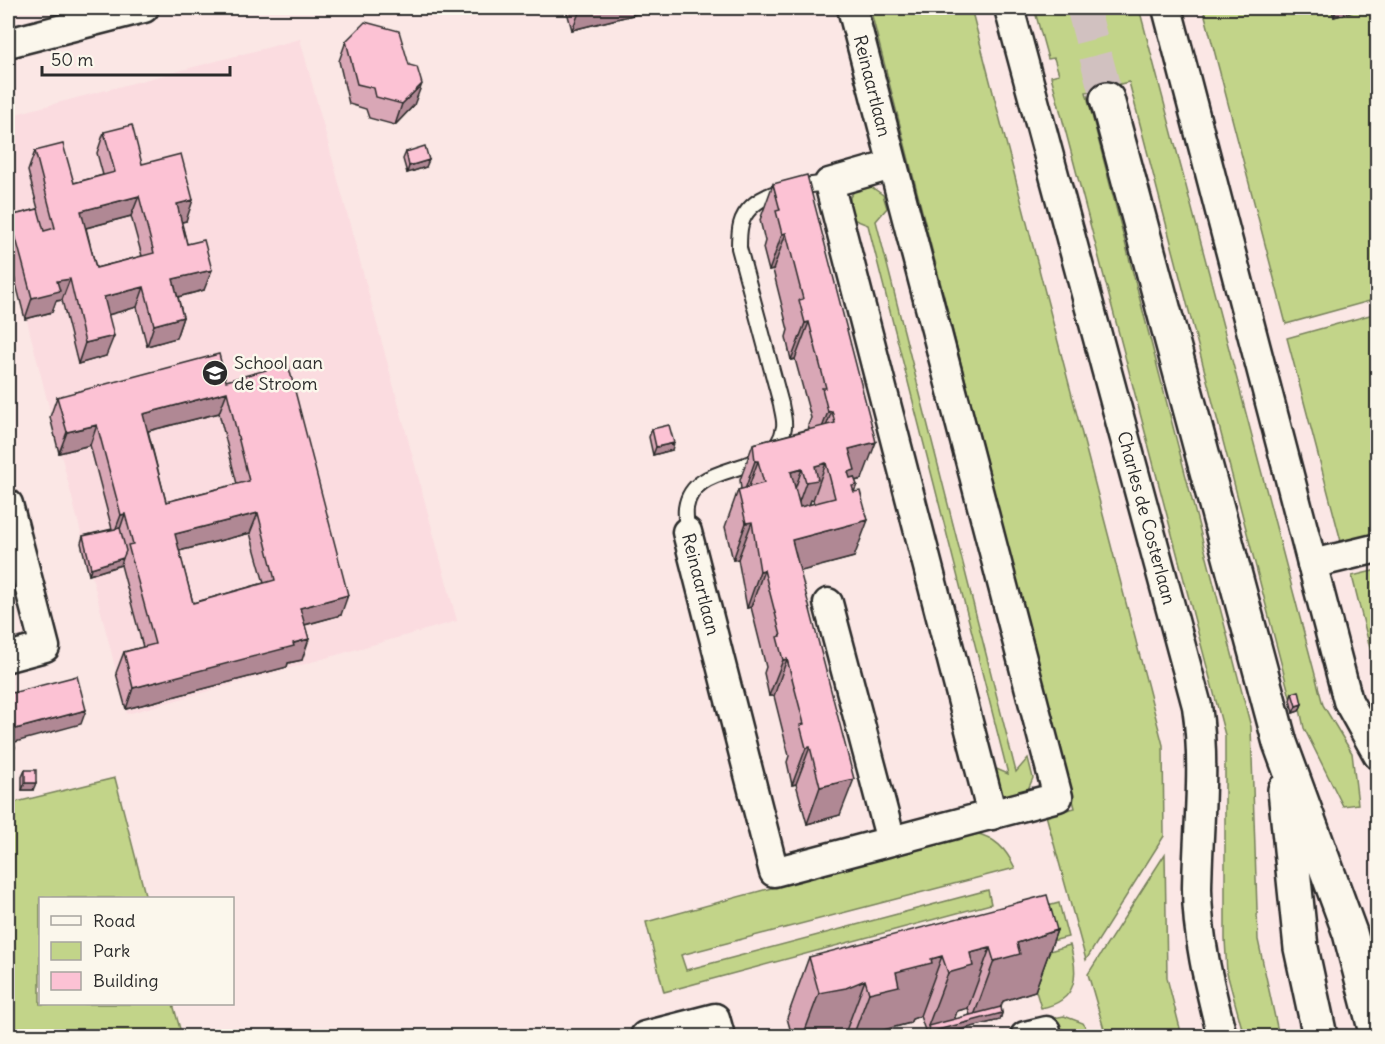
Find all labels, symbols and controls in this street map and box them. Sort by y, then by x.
street label: Reinaartlaan [849,33,896,139]
scale bar [42,39,230,77]
text: 50 m [51,48,93,71]
place label: School aan de Stroom [234,351,323,395]
school or university icon: School aan de Stroom [200,358,230,388]
street label: Charles de Costerlaan [1112,429,1181,607]
street label: Reinaartlaan [677,531,725,638]
legend [39,897,234,1005]
text: Road [93,909,136,932]
text: Park [93,939,130,962]
text: Building [93,969,158,992]

